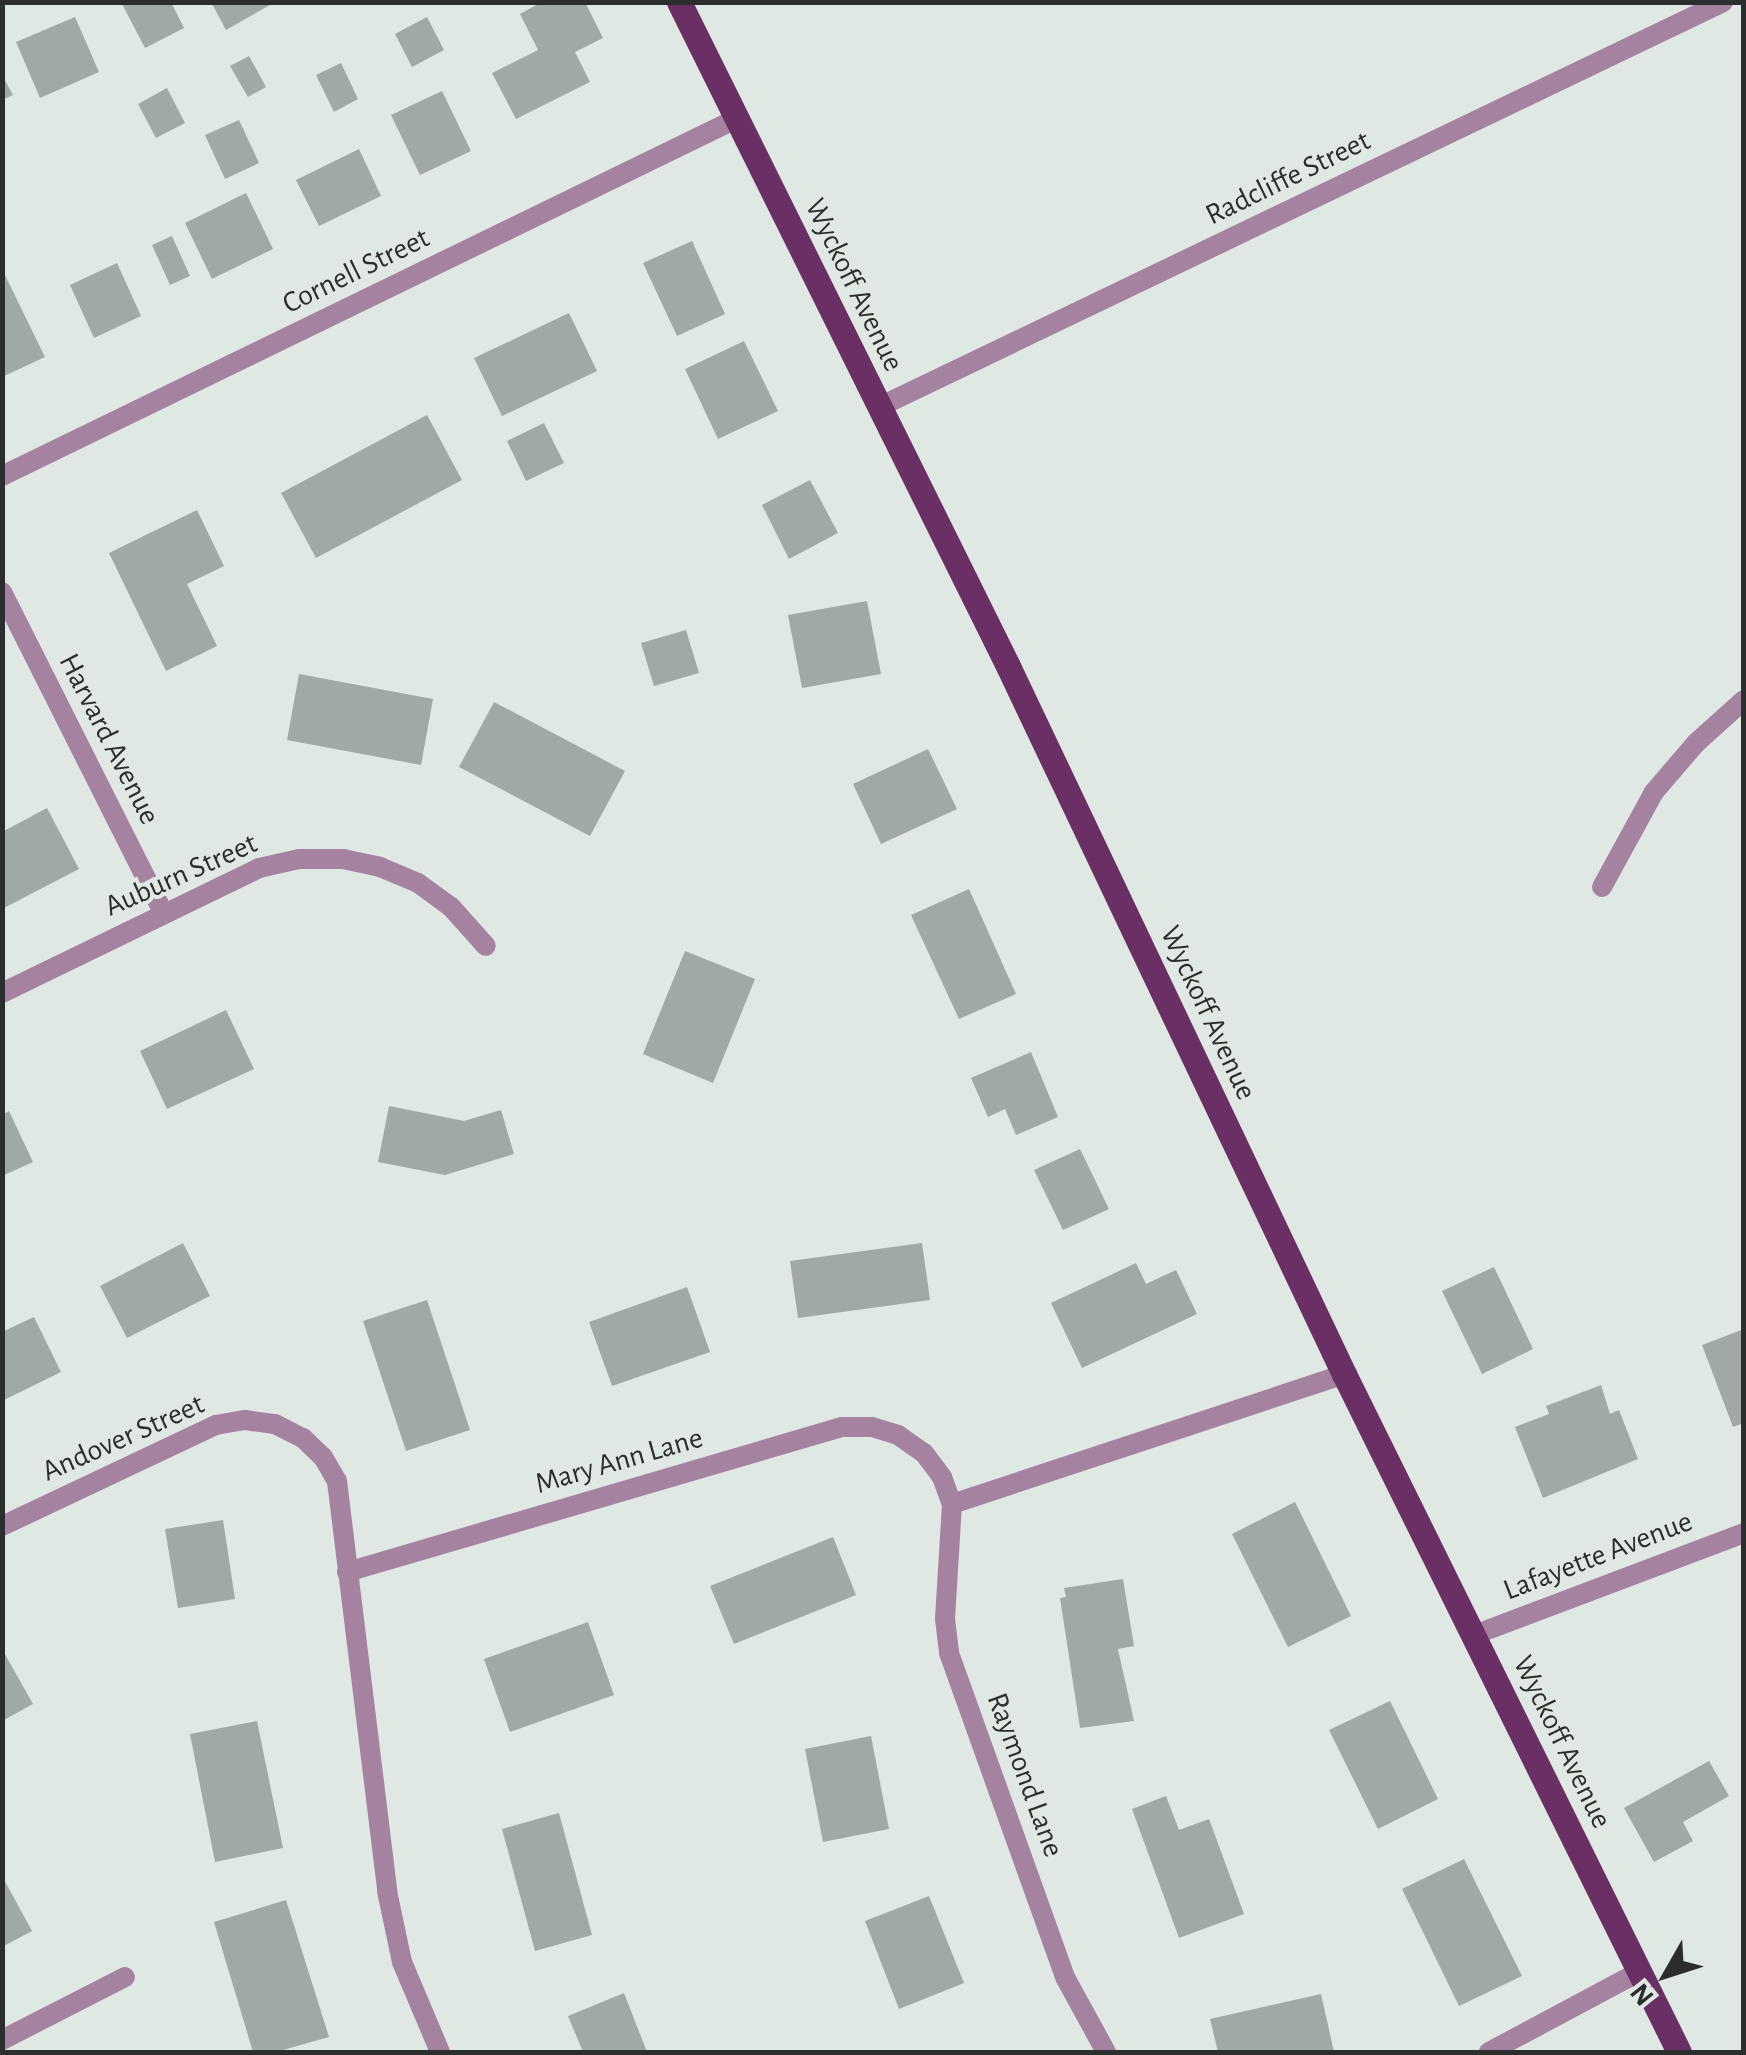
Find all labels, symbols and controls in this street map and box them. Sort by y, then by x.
street label: Radcliffe Street [1200,123,1376,233]
street label: Wyckoff Avenue [797,193,911,377]
street label: Cornell Street [277,220,435,322]
street label: Harvard Avenue [51,648,167,830]
street label: Auburn Street [99,825,263,925]
street label: Wyckoff Avenue [1152,920,1264,1106]
street label: Andover Street [36,1386,210,1490]
street label: Mary Ann Lane [531,1420,707,1502]
street label: Lafayette Avenue [1498,1503,1698,1609]
street label: Wyckoff Avenue [1505,1650,1619,1834]
street label: Raymond Lane [979,1688,1071,1862]
north arrow [1616,1925,1716,2025]
text: N [1626,1978,1660,2010]

